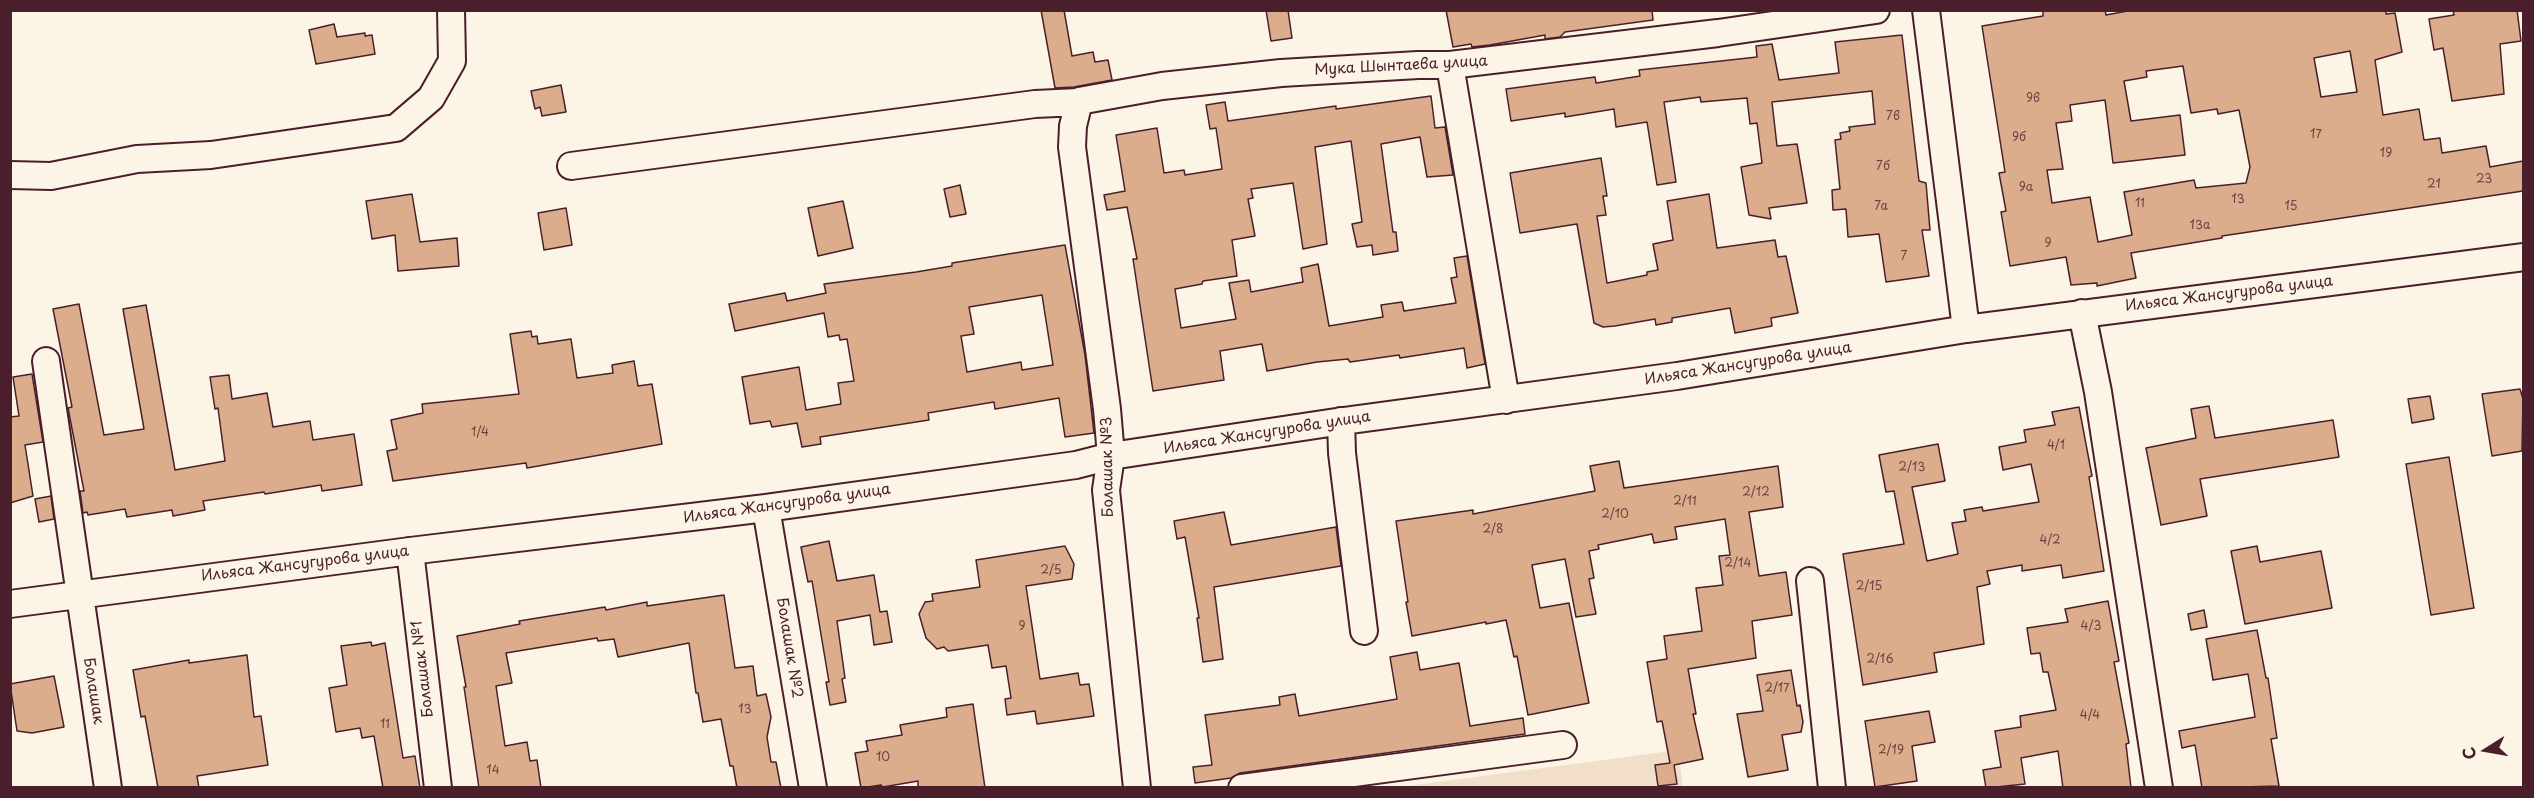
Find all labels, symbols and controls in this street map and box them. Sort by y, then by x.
street label: Мука Шынтаева улица [1314,52,1488,80]
house number: 9в [2026,92,2040,106]
house number: 7в [1886,110,1900,124]
house number: 17 [2310,128,2322,142]
house number: 9б [2012,131,2026,145]
house number: 19 [2380,147,2392,161]
house number: 7б [1876,160,1890,174]
house number: 23 [2476,173,2492,187]
house number: 21 [2427,178,2441,192]
house number: 9а [2019,181,2033,195]
house number: 13 [2231,193,2245,207]
house number: 11 [2135,197,2145,211]
house number: 7а [1874,200,1888,214]
house number: 15 [2284,200,2298,214]
house number: 13а [2190,219,2210,233]
house number: 9 [2044,237,2052,251]
house number: 7 [1901,250,1907,264]
street label: Ильяса Жансугурова улица [2124,272,2334,316]
street label: Ильяса Жансугурова улица [1643,339,1853,389]
street label: Ильяса Жансугурова улица [1162,408,1372,458]
street label: Болашак №3 [1098,417,1118,517]
house number: 1/4 [471,426,489,440]
house number: 4/1 [2047,439,2065,453]
house number: 2/13 [1899,461,1925,475]
street label: Ильяса Жансугурова улица [682,481,892,527]
house number: 2/12 [1742,486,1770,500]
house number: 2/11 [1673,495,1697,509]
house number: 2/10 [1601,508,1629,522]
house number: 2/8 [1483,523,1503,537]
house number: 4/2 [2039,534,2061,548]
street label: Ильяса Жансугурова улица [200,542,410,586]
house number: 2/14 [1725,557,1751,571]
house number: 2/5 [1040,564,1062,578]
house number: 2/15 [1856,580,1882,594]
street label: Болашак №2 [772,597,806,699]
street label: Болашак №1 [408,620,438,718]
house number: 9 [1018,620,1026,634]
house number: 4/3 [2081,620,2101,634]
house number: 2/16 [1866,653,1894,667]
street label: Болашак [79,656,107,726]
house number: 2/17 [1764,682,1790,696]
house number: 13 [738,703,752,717]
house number: 4/4 [2080,709,2100,723]
house number: 11 [380,718,390,732]
north arrow [2456,720,2516,780]
house number: 2/19 [1878,744,1904,758]
text: С [2455,745,2481,762]
house number: 10 [876,751,890,765]
house number: 14 [486,764,500,778]

